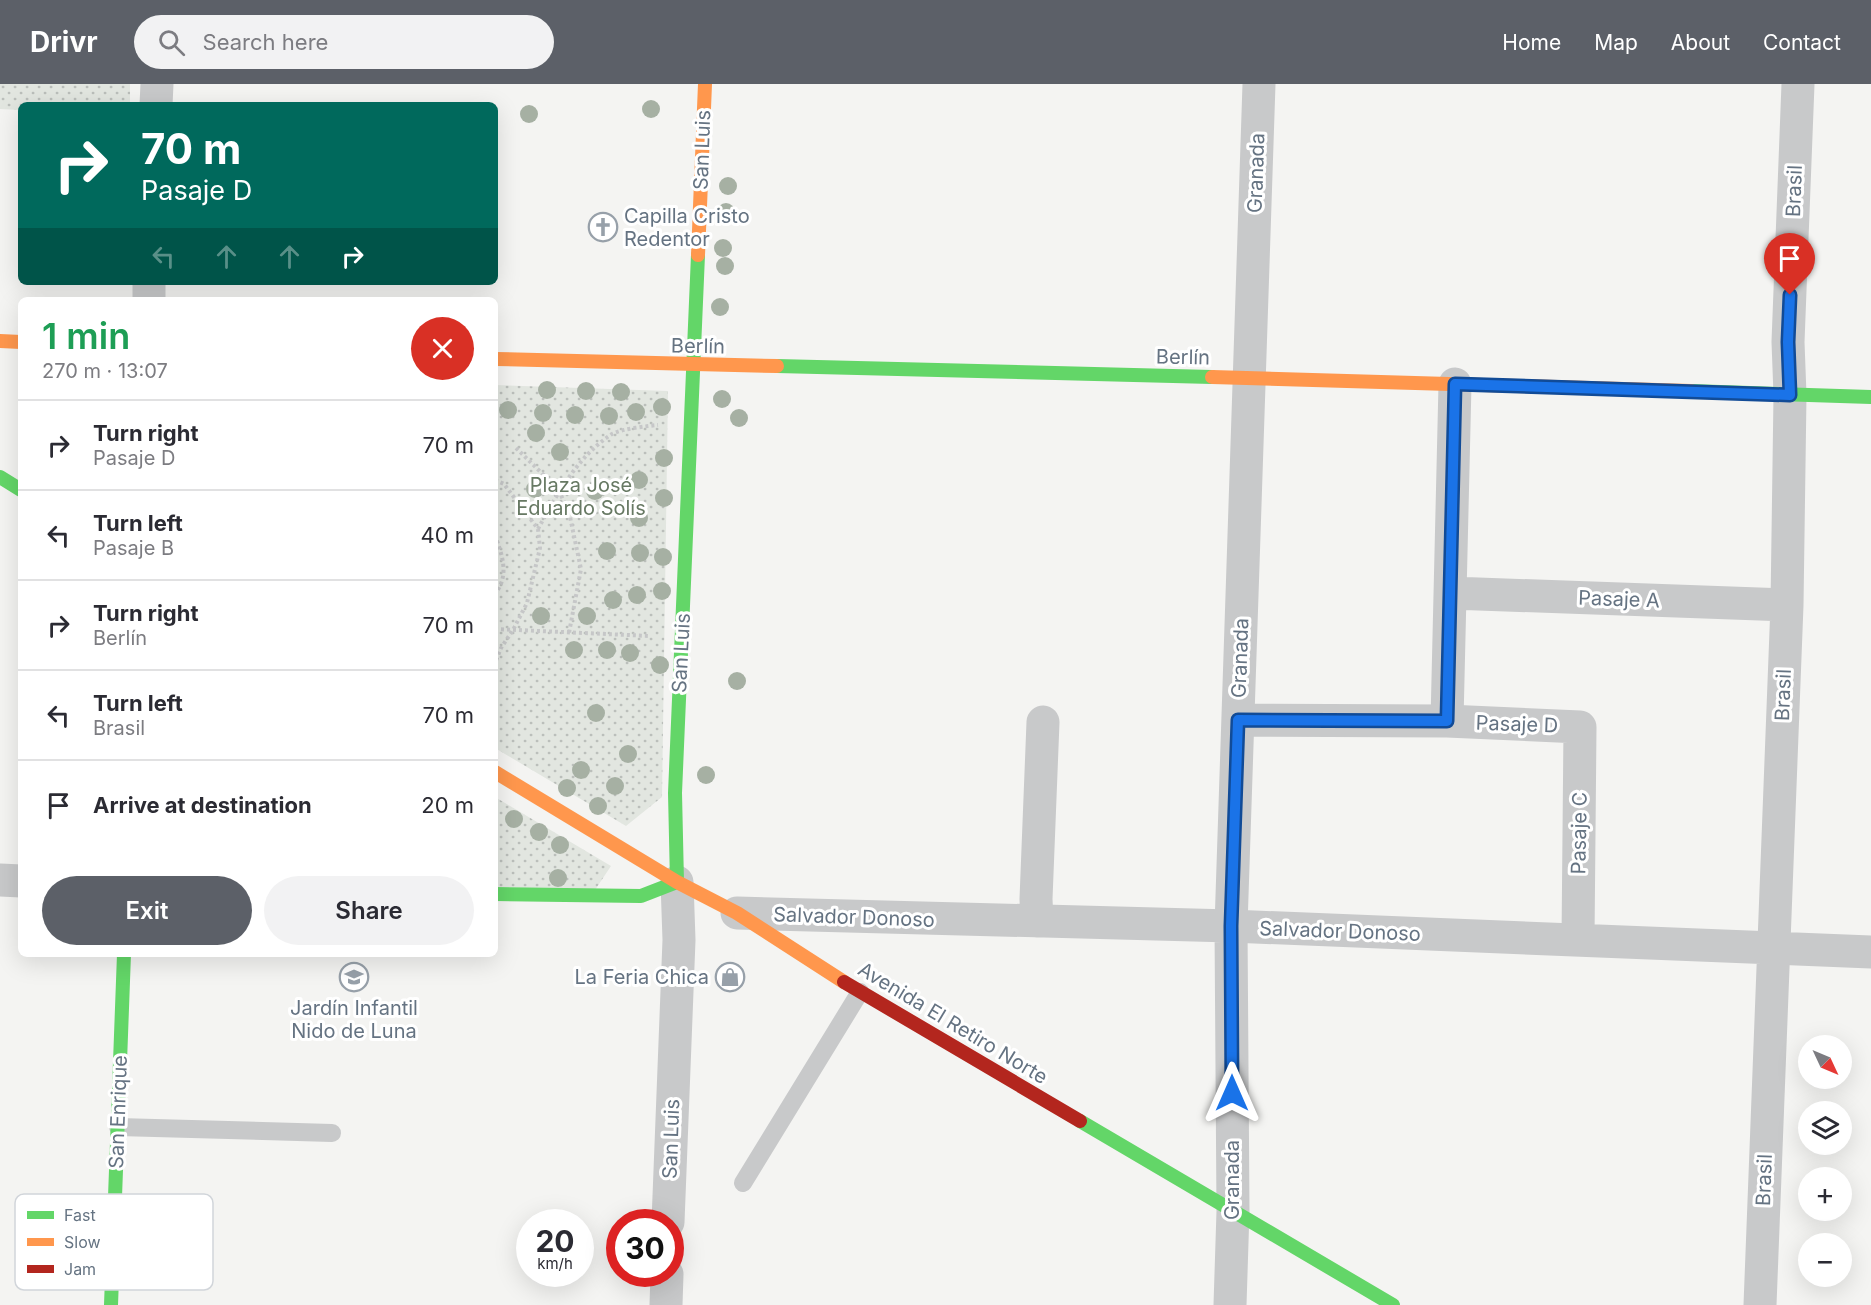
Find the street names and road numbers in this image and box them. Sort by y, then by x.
street label: San Luis [689,110,715,190]
street label: Granada [1243,132,1269,214]
street label: Brasil [1781,165,1807,217]
street label: Berlín [671,334,725,358]
street label: Berlín [1156,345,1210,369]
street label: Pasaje A [1578,586,1660,612]
street label: San Luis [667,612,695,694]
street label: Granada [1227,617,1253,699]
street label: Brasil [1770,669,1796,721]
street label: Pasaje D [1475,711,1559,737]
street label: Pasaje C [1566,792,1592,874]
street label: Salvador Donoso [773,902,935,932]
street label: Salvador Donoso [1259,916,1421,946]
street label: Avenida El Retiro Norte [854,957,1052,1089]
street label: San Enrique [104,1055,132,1169]
street label: San Luis [658,1099,684,1179]
street label: Granada [1220,1140,1244,1220]
street label: Brasil [1751,1154,1777,1206]

